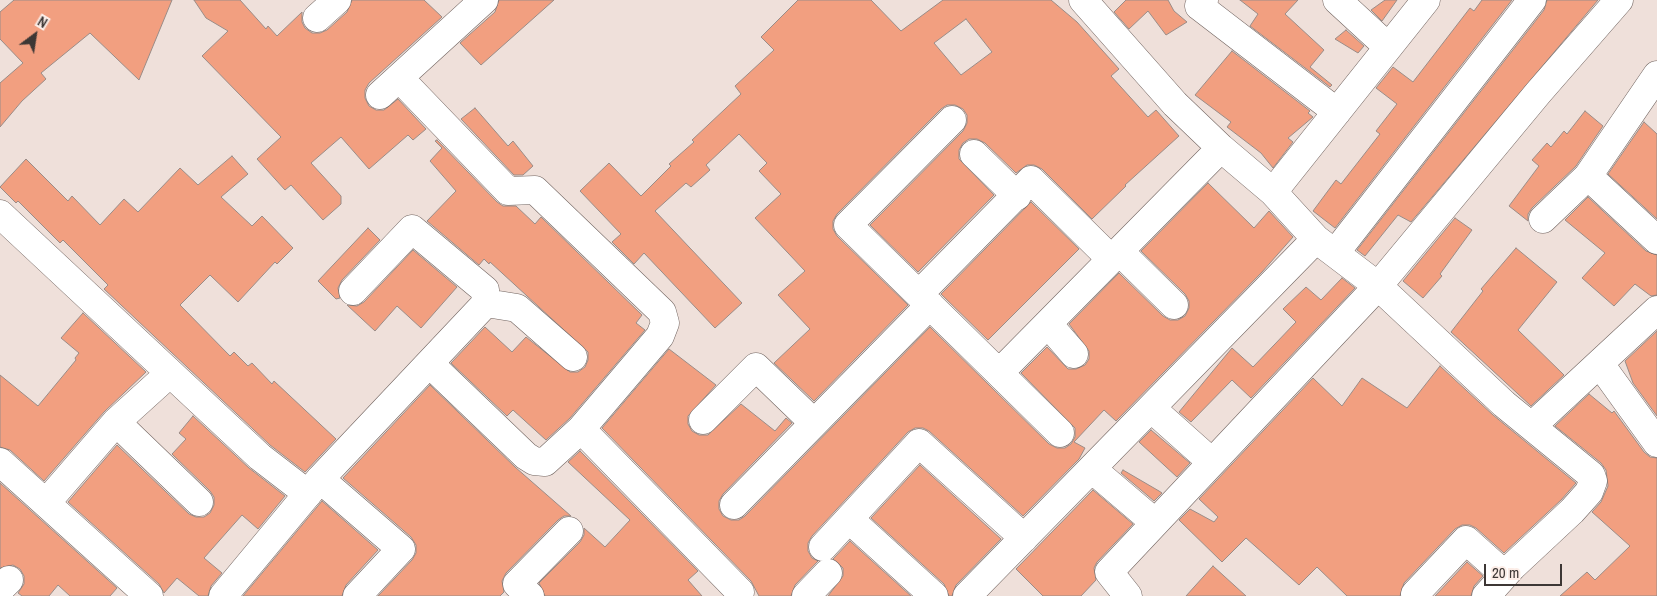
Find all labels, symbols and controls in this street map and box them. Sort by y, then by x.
north arrow [10,10,60,60]
text: N [35,12,51,32]
scale bar [1487,554,1564,586]
text: 20 m [1492,562,1519,583]

